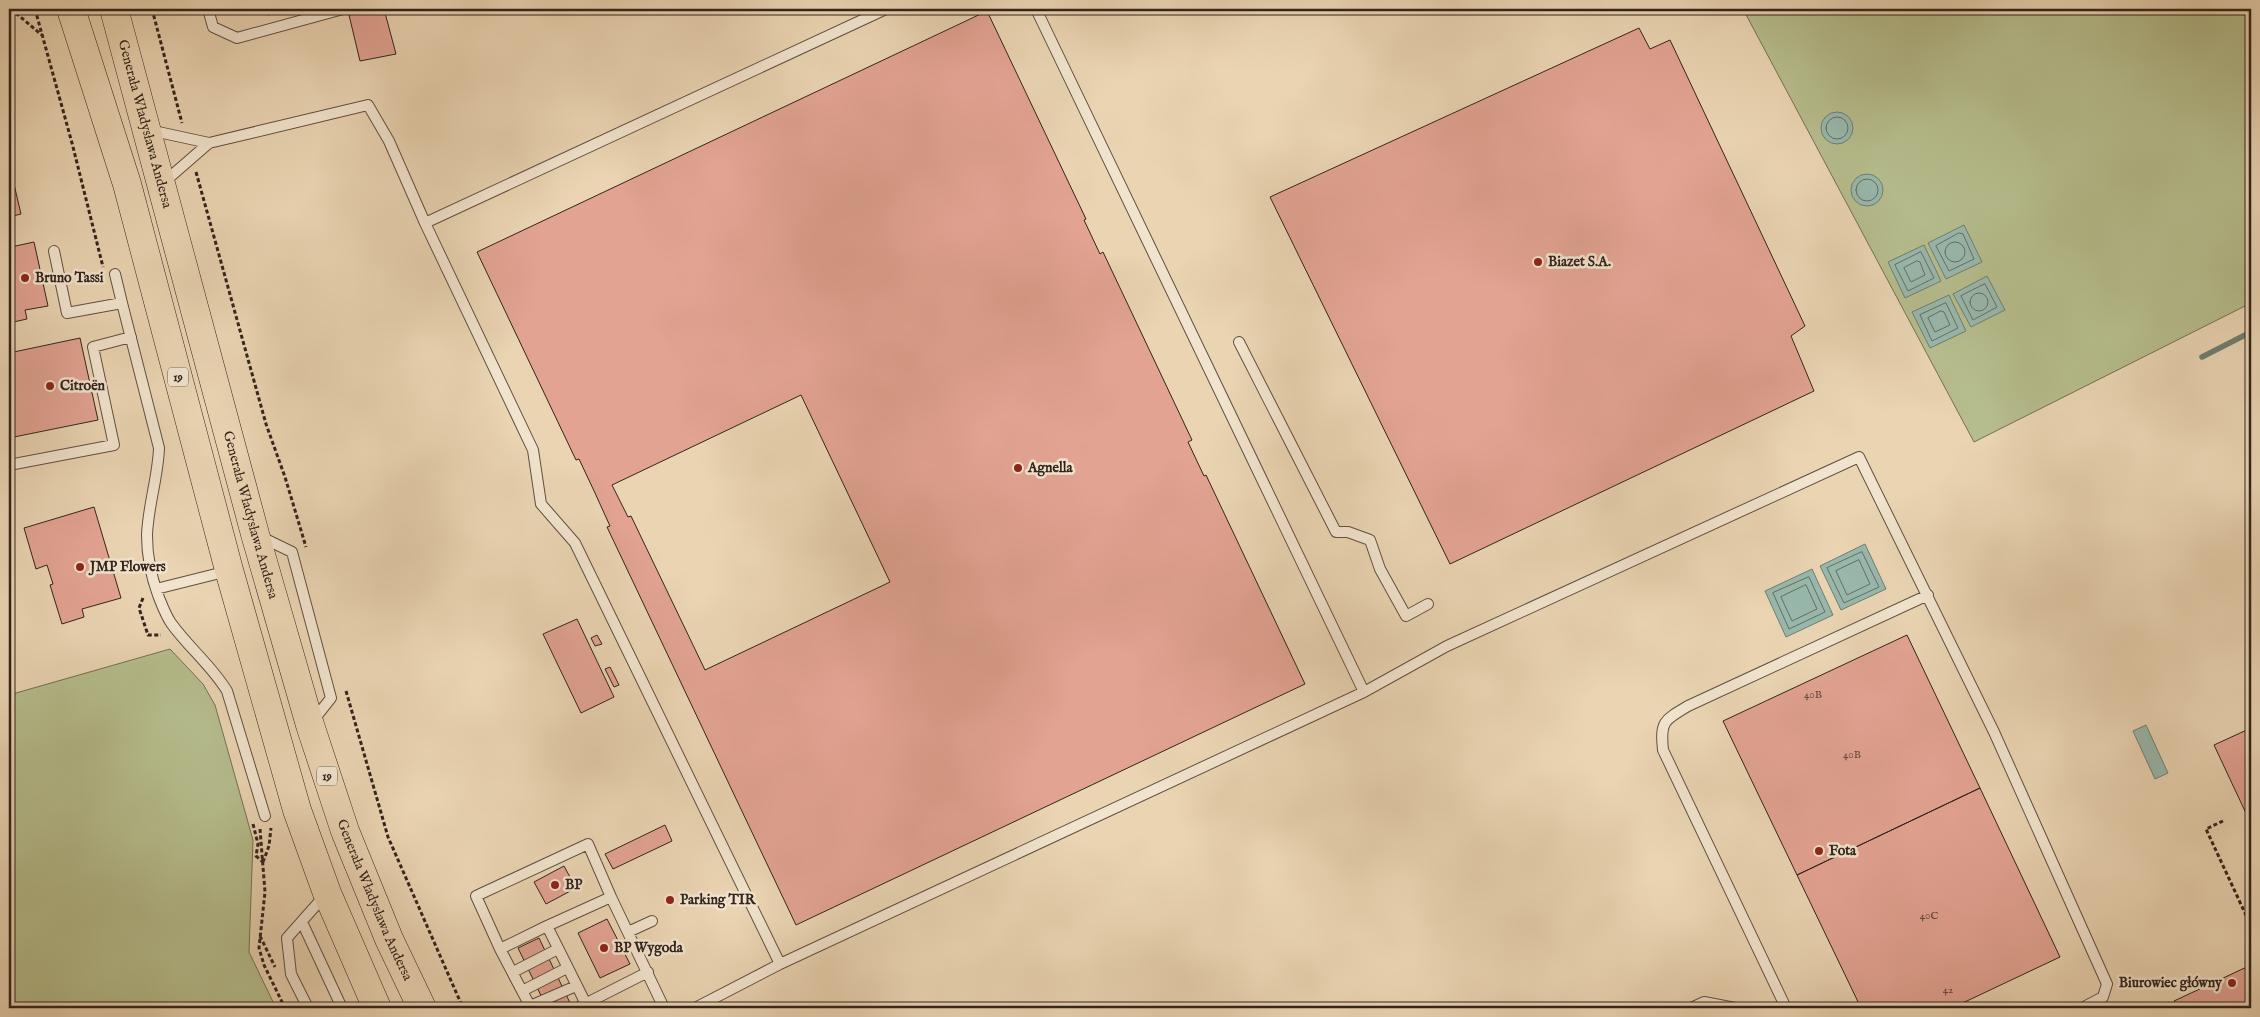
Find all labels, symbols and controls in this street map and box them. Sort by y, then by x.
street label: Generała Władysława Andersa [114,38,176,211]
place label: Biazet S.A. [1548,253,1611,271]
marker: Biazet S.A. [1532,256,1544,268]
place label: Bruno Tassi [35,269,104,287]
marker: Bruno Tassi [19,272,31,284]
road number: 19 [168,368,188,387]
place label: Citroën [60,377,106,395]
marker: Citroën [44,380,56,392]
street label: Generała Władysława Andersa [219,429,283,602]
place label: Agnella [1027,459,1074,477]
marker: Agnella [1012,462,1024,474]
place label: JMP Flowers [88,558,166,576]
marker: JMP Flowers [74,561,86,573]
house number: 40B [1804,688,1822,702]
house number: 40B [1843,748,1861,762]
road number: 19 [317,766,337,786]
street label: Generała Władysława Andersa [333,817,417,984]
place label: Fota [1829,842,1857,860]
marker: Fota [1813,845,1825,857]
place label: BP [565,876,583,894]
marker: BP [549,879,561,891]
place label: Parking TIR [680,891,757,909]
marker: Parking TIR [664,894,676,906]
house number: 40C [1920,909,1938,923]
place label: BP Wygoda [614,939,684,957]
marker: BP Wygoda [598,942,610,954]
place label: Biurowiec główny [2119,974,2223,992]
marker: Biurowiec główny [2226,977,2238,989]
house number: 42 [1943,983,1953,997]

